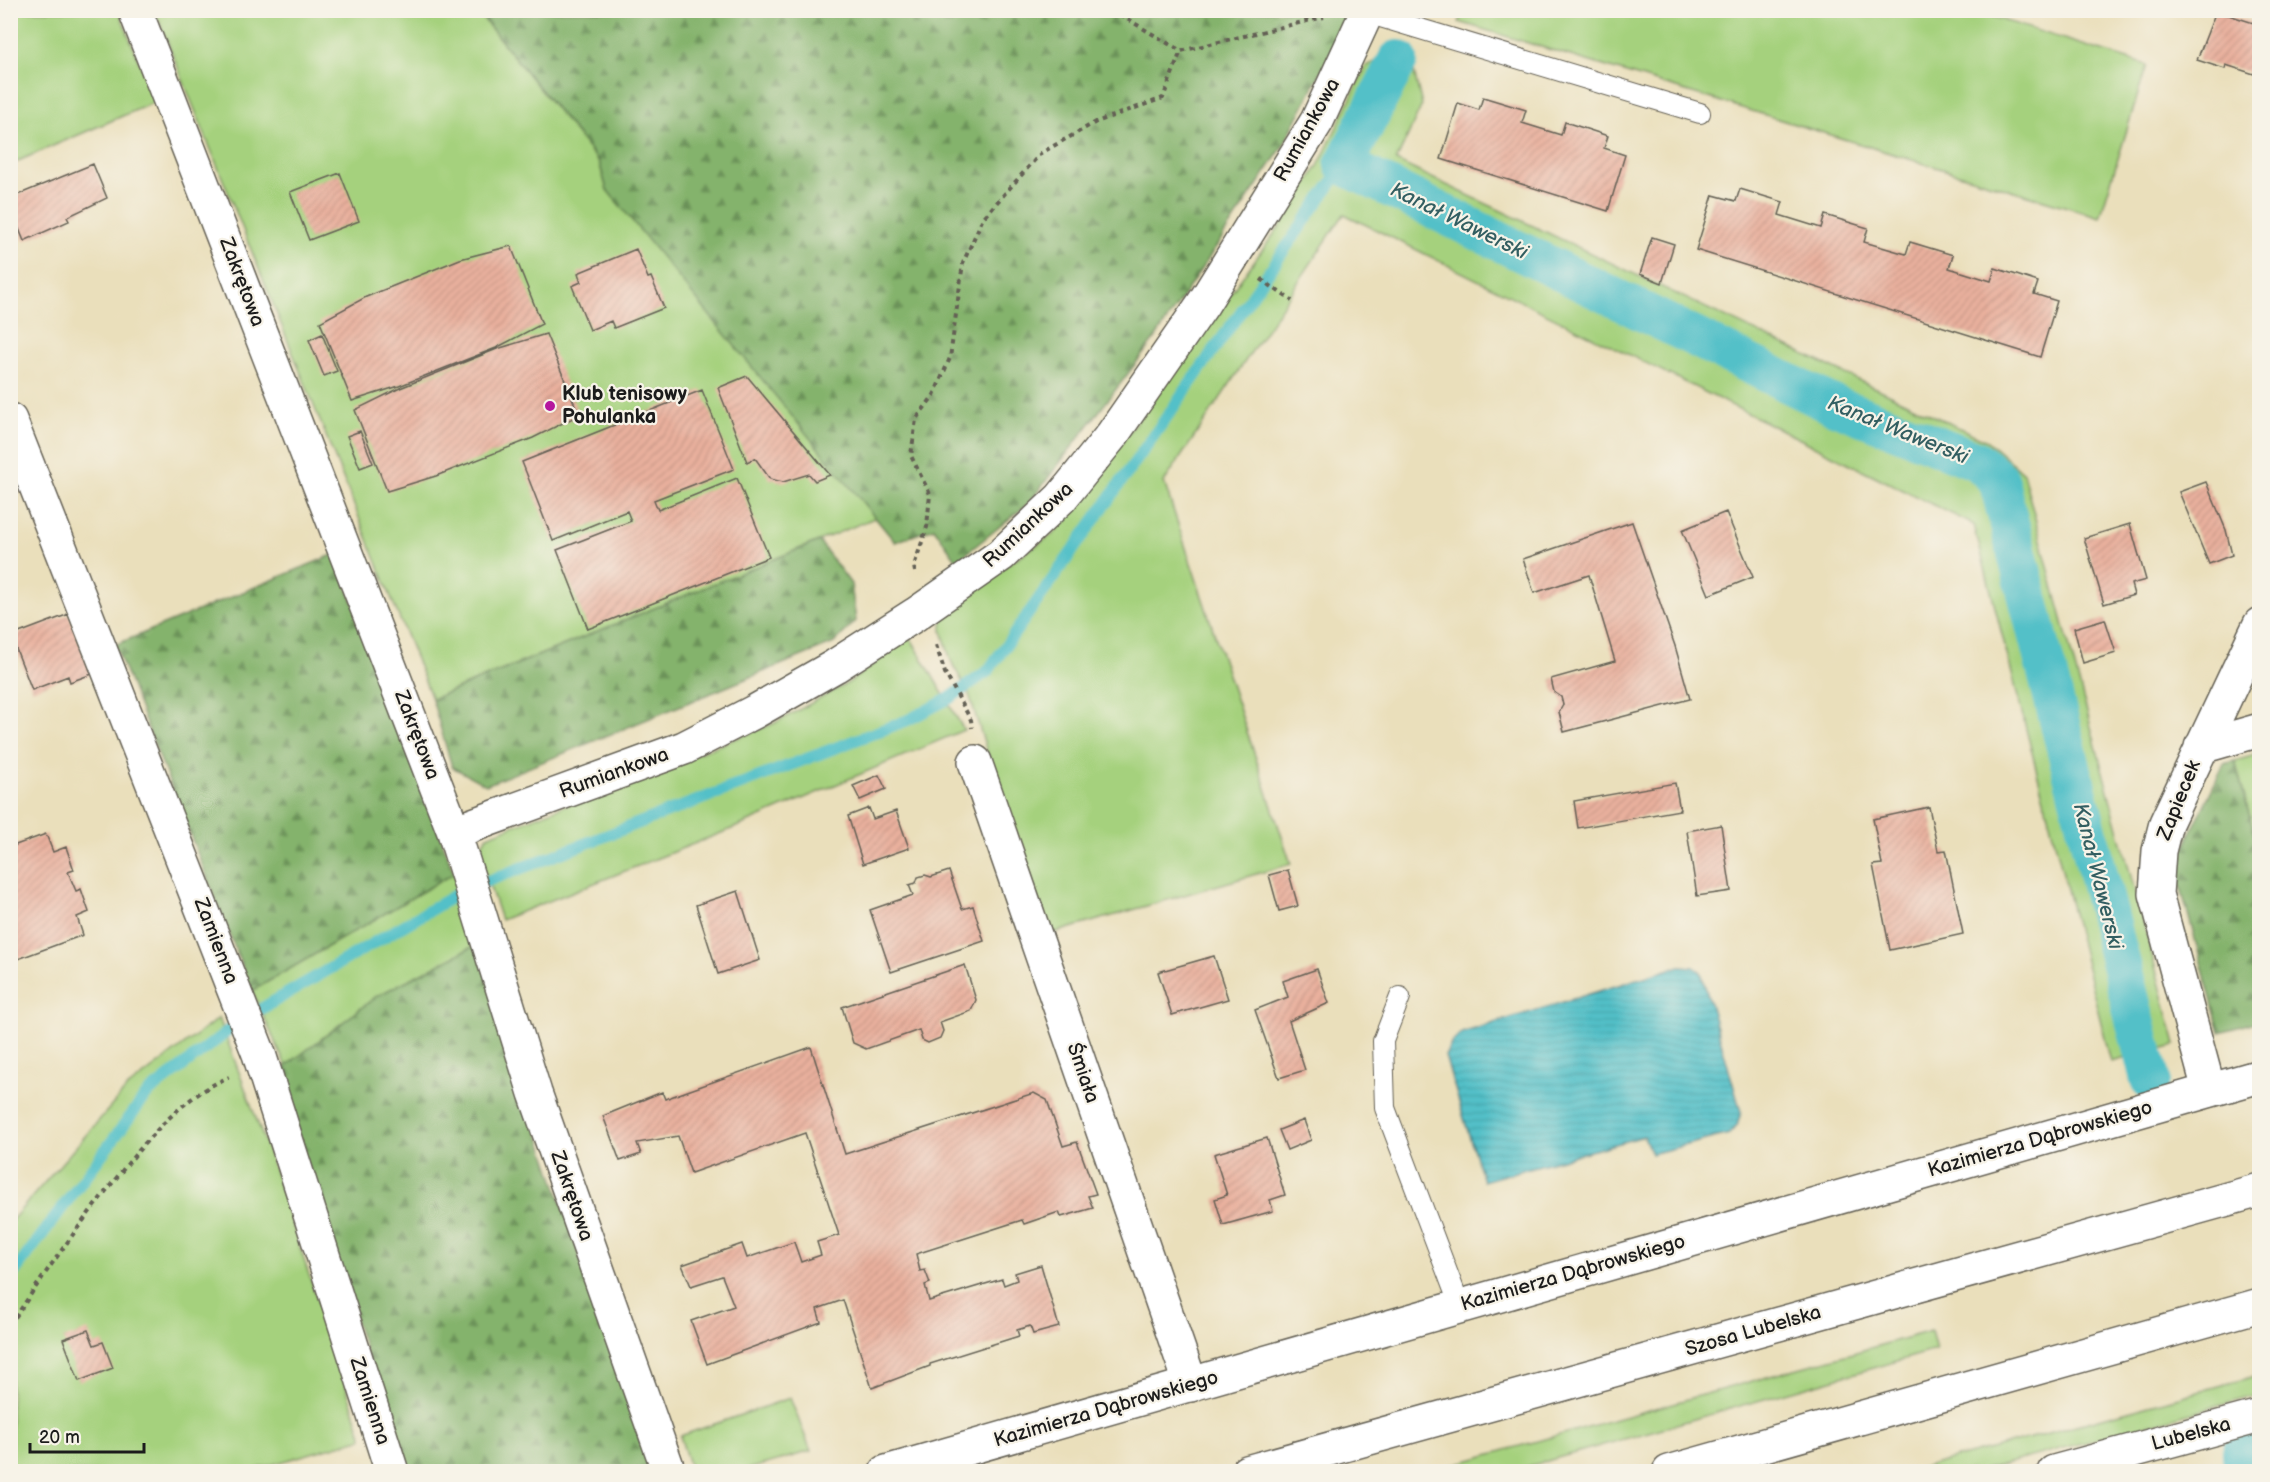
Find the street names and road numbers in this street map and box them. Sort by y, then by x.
street label: Rumiankowa [1269,74,1345,186]
street label: Zakrętowa [214,233,270,330]
street label: Rumiankowa [978,477,1078,573]
street label: Zakrętowa [389,686,445,783]
street label: Rumiankowa [556,742,672,804]
street label: Zapiecek [2152,756,2206,844]
street label: Zamienna [188,893,243,988]
street label: Śmiała [1062,1039,1105,1106]
street label: Kazimierza Dąbrowskiego [1925,1095,2155,1183]
street label: Zakrętowa [545,1147,599,1244]
street label: Kazimierza Dąbrowskiego [1458,1229,1688,1317]
street label: Szosa Lubelska [1682,1300,1824,1362]
street label: Zamienna [344,1353,395,1448]
street label: Kazimierza Dąbrowskiego [991,1365,1221,1453]
street label: Lubelska [2149,1412,2233,1456]

